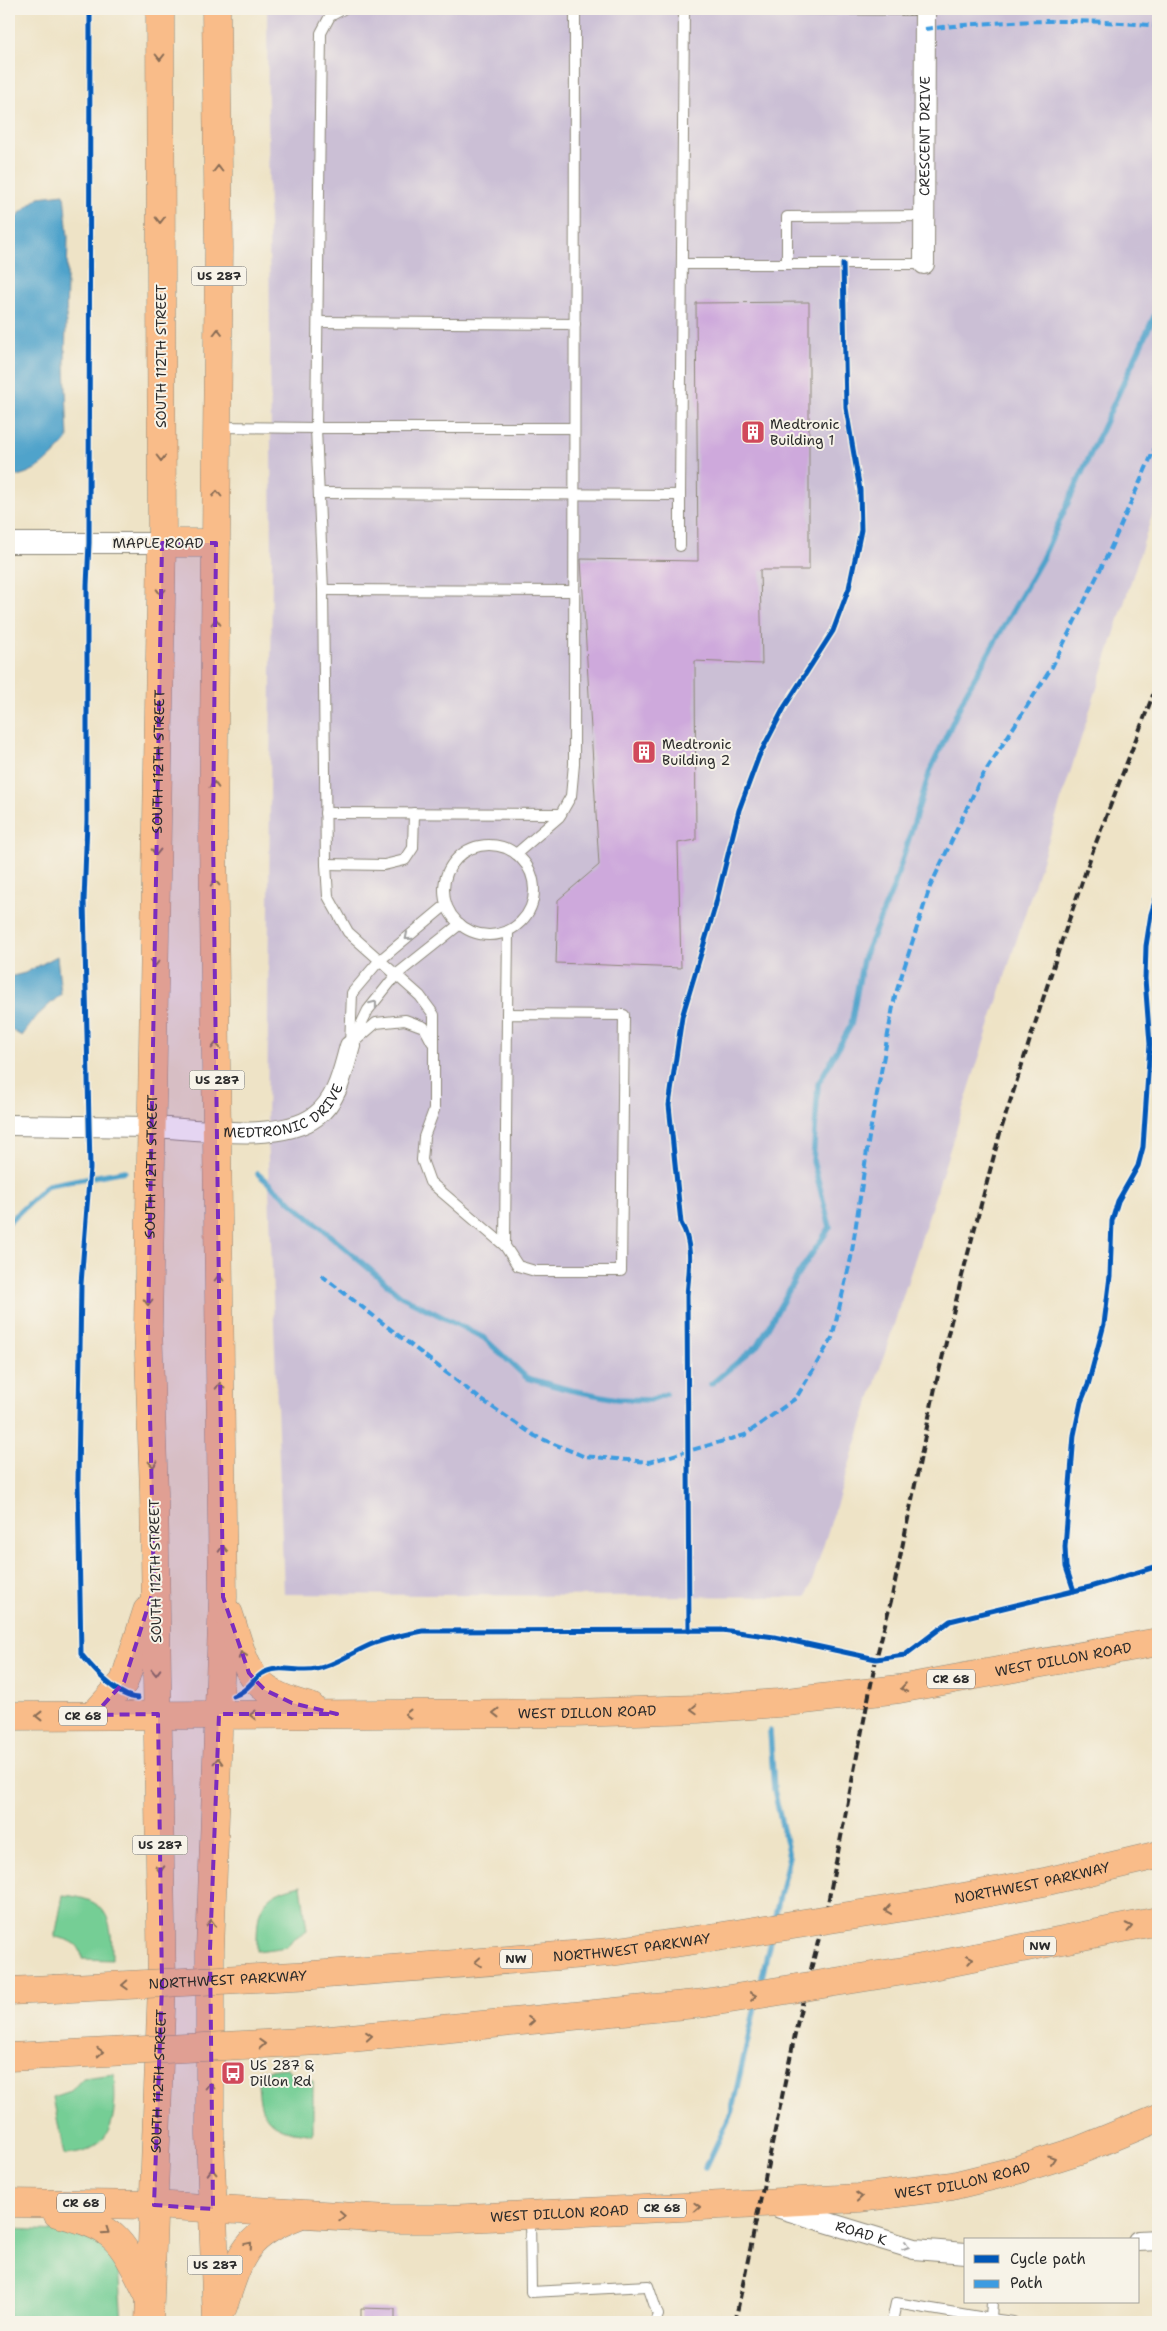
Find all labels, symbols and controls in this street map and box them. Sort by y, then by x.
one-way arrow [155,54,165,62]
street label: CRESCENT DRIVE [915,76,934,196]
one-way arrow [213,165,223,172]
one-way arrow [155,216,165,224]
road number: US 287 [192,266,246,286]
street label: SOUTH 112TH STREET [152,284,170,428]
one-way arrow [213,327,223,335]
place label: Medtronic Building 1 [770,415,839,449]
building icon: Medtronic Building 1 [740,419,766,445]
one-way arrow [156,454,167,462]
one-way arrow [212,490,222,498]
street label: MAPLE ROAD [112,534,204,552]
one-way arrow [156,588,166,596]
one-way arrow [210,618,221,626]
street label: SOUTH 112TH STREET [148,689,168,834]
place label: Medtronic Building 2 [662,735,731,769]
building icon: Medtronic Building 2 [631,739,657,765]
one-way arrow [209,781,219,788]
one-way arrow [151,848,161,856]
one-way arrow [210,879,220,887]
one-way arrow [405,931,414,940]
one-way arrow [150,960,160,967]
one-way arrow [368,1000,377,1009]
one-way arrow [211,1042,222,1050]
road number: US 287 [190,1070,244,1090]
street label: MEDTRONIC DRIVE [223,1081,347,1141]
street label: SOUTH 112TH STREET [141,1094,161,1239]
one-way arrow [214,1274,224,1282]
one-way arrow [143,1298,153,1306]
one-way arrow [215,1382,225,1390]
one-way arrow [147,1461,158,1469]
street label: SOUTH 112TH STREET [145,1499,165,1643]
one-way arrow [218,1544,228,1552]
street label: WEST DILLON ROAD [993,1638,1133,1680]
one-way arrow [238,1651,248,1659]
one-way arrow [151,1668,162,1676]
road number: CR 68 [927,1670,975,1688]
one-way arrow [899,1682,908,1692]
street label: WEST DILLON ROAD [518,1701,657,1722]
one-way arrow [690,1703,698,1714]
road number: CR 68 [59,1706,107,1725]
one-way arrow [492,1708,500,1718]
one-way arrow [404,1709,412,1719]
one-way arrow [249,1710,256,1720]
one-way arrow [35,1711,42,1721]
one-way arrow [212,1757,223,1765]
road number: US 287 [132,1836,188,1854]
street label: NORTHWEST PARKWAY [953,1858,1112,1907]
one-way arrow [155,1866,165,1874]
one-way arrow [884,1904,892,1914]
one-way arrow [206,1919,216,1927]
one-way arrow [1125,1922,1133,1933]
street label: NORTHWEST PARKWAY [552,1929,712,1965]
road number: NW [1024,1936,1056,1955]
road number: NW [500,1950,532,1968]
one-way arrow [965,1955,974,1965]
one-way arrow [473,1956,481,1967]
street label: NORTHWEST PARKWAY [148,1966,308,1993]
one-way arrow [120,1980,128,1991]
one-way arrow [749,1991,757,2002]
street label: SOUTH 112TH STREET [147,2008,170,2154]
one-way arrow [527,2016,535,2027]
one-way arrow [365,2031,373,2042]
one-way arrow [258,2038,266,2049]
one-way arrow [96,2047,104,2058]
place label: US 287 & Dillon Rd [250,2056,314,2090]
bus stop icon: US 287 & Dillon Rd [220,2060,246,2086]
one-way arrow [205,2082,215,2090]
one-way arrow [1047,2155,1056,2165]
street label: WEST DILLON ROAD [893,2157,1033,2202]
one-way arrow [206,2167,217,2175]
one-way arrow [855,2192,863,2203]
road number: CR 68 [57,2194,105,2212]
road number: CR 68 [638,2198,686,2218]
street label: WEST DILLON ROAD [490,2201,629,2226]
one-way arrow [693,2202,701,2212]
one-way arrow [338,2210,346,2221]
street label: ROAD K [833,2217,889,2249]
one-way arrow [100,2225,109,2234]
legend [964,2238,1140,2304]
one-way arrow [901,2240,909,2250]
one-way arrow [243,2242,252,2251]
text: Cycle path [1010,2249,1086,2269]
road number: US 287 [188,2256,242,2274]
text: Path [1010,2273,1043,2293]

